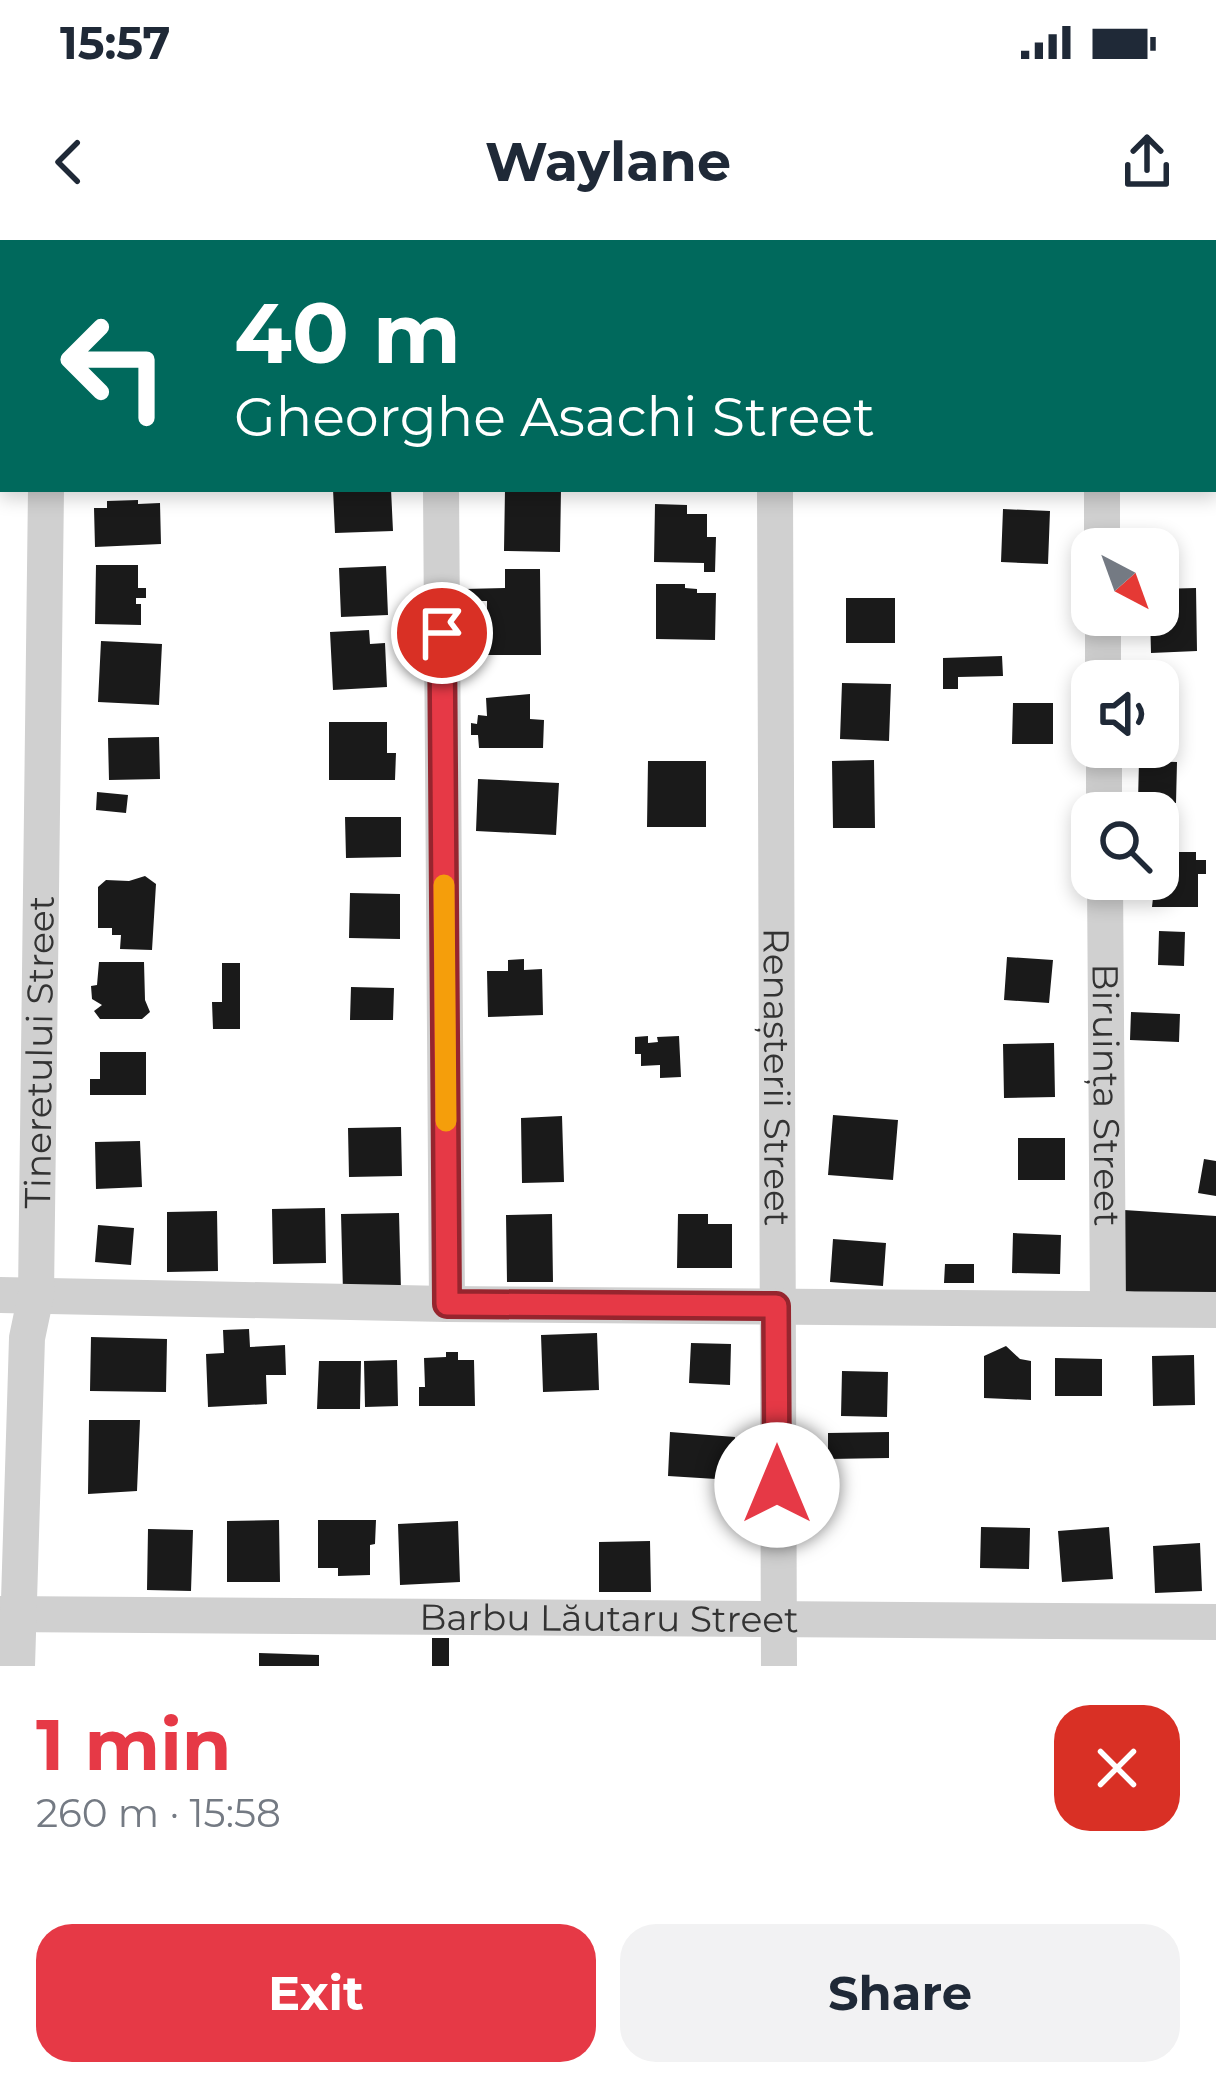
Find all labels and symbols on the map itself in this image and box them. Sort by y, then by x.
north arrow [1071,528,1179,636]
pin [391,582,493,684]
street label: Tineretului Street [15,895,63,1209]
street label: Renașterii Street [754,928,800,1226]
street label: Biruința Street [1084,963,1129,1227]
position arrow [714,1422,840,1548]
street label: Barbu Lăutaru Street [419,1595,799,1641]

